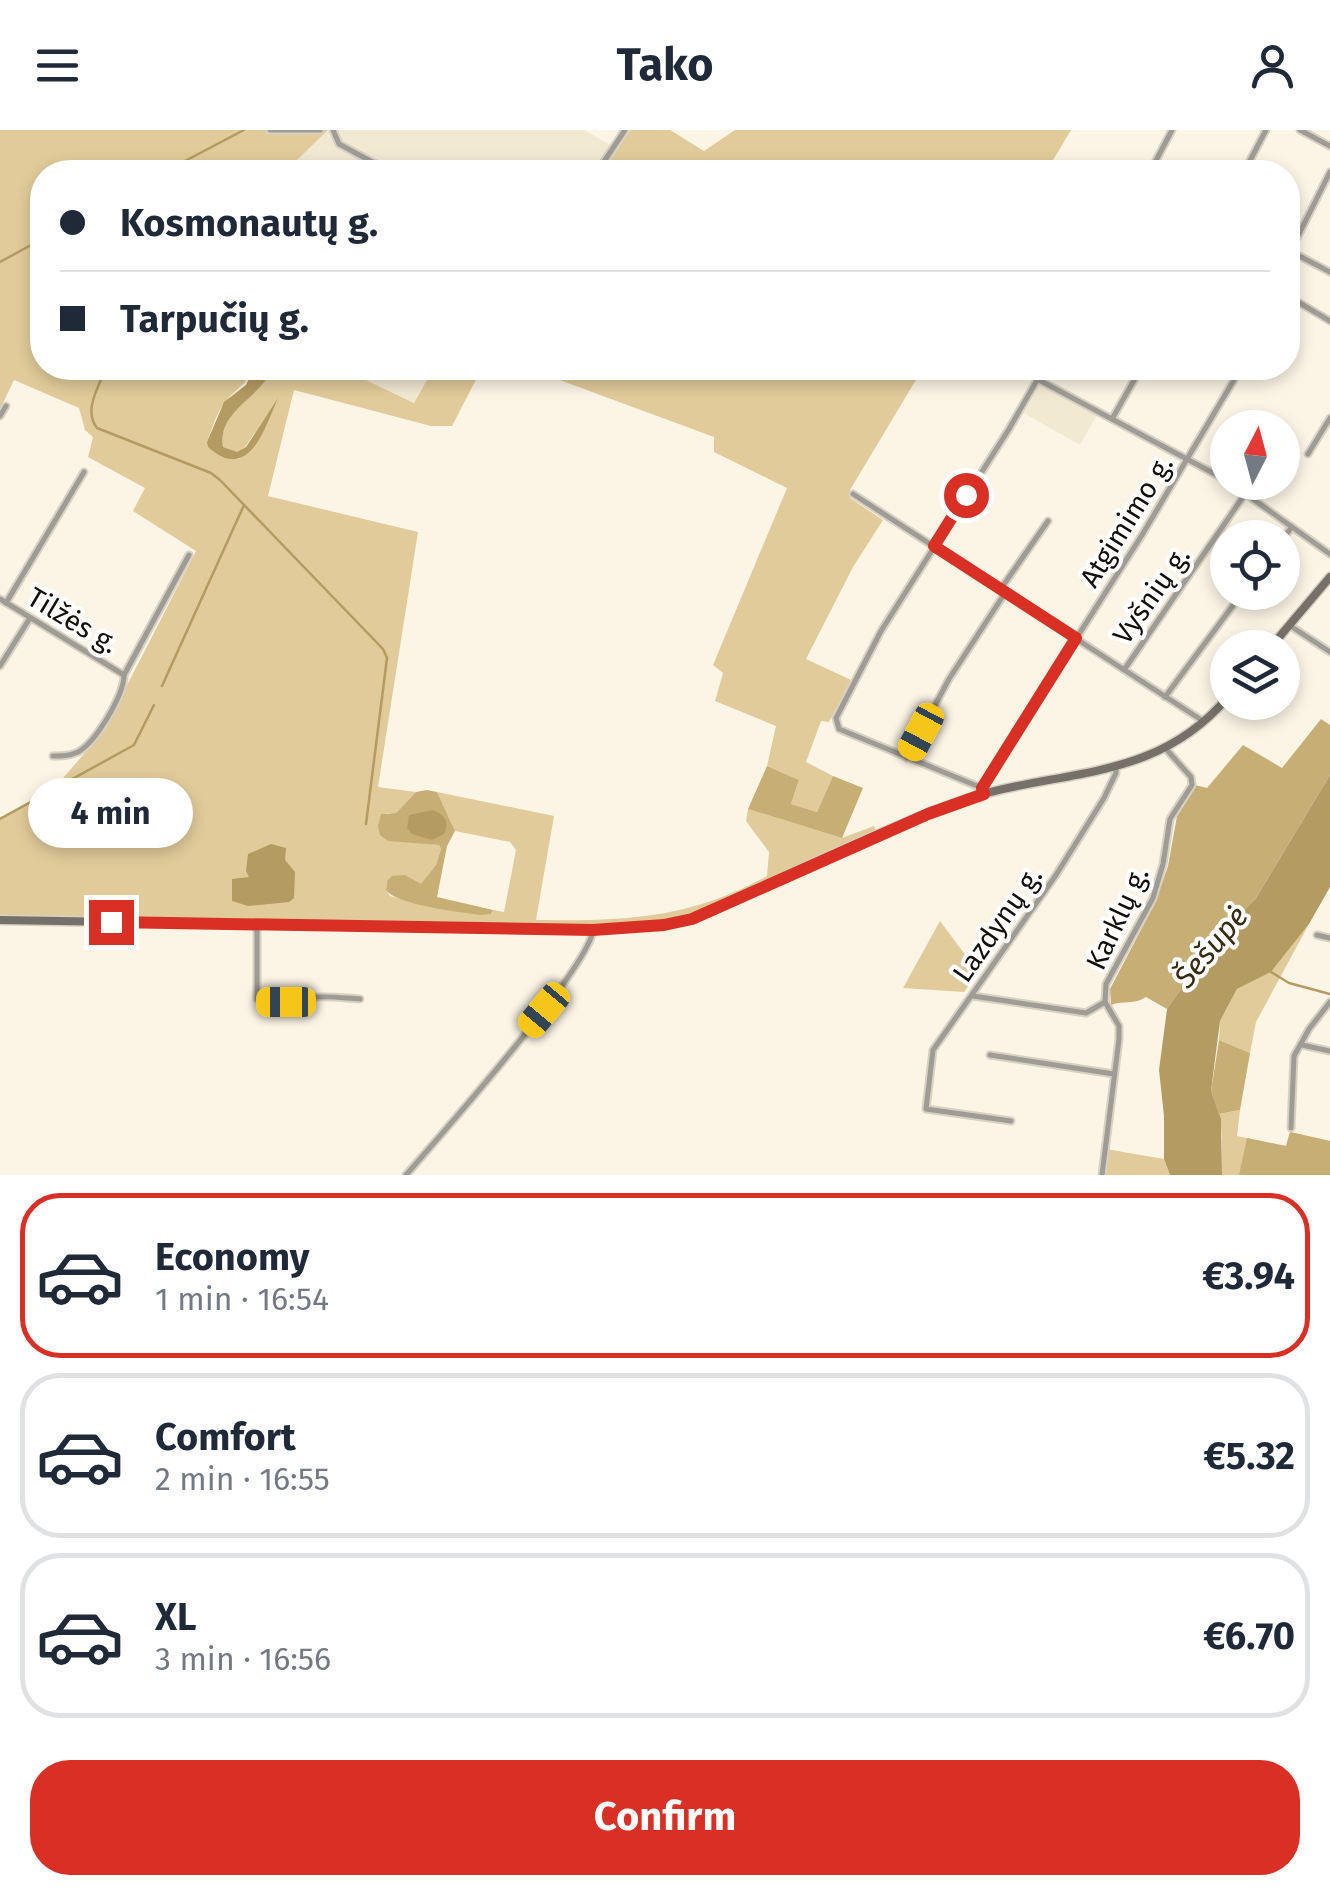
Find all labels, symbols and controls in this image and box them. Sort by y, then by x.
icon: menu [30,38,85,93]
text: Tako [616,38,714,92]
icon: person [1245,38,1300,93]
text: Kosmonautų g. [120,200,378,246]
text: Tarpučių g. [120,296,309,342]
north arrow [1210,410,1300,500]
map controls [1210,410,1300,720]
street label: Atgimimo g. [1073,449,1180,593]
route start [944,473,989,518]
button: locate [1210,520,1300,610]
street label: Vyšnių g. [1106,540,1197,650]
street label: Tilžės g. [21,581,124,660]
button: layers [1210,630,1300,720]
car [894,698,948,766]
callout: 4 min [28,777,194,847]
text: 4 min [70,794,151,832]
street label: Lazdynų g. [946,860,1049,988]
street label: Karklų g. [1079,861,1156,975]
water label: Šešupė [1166,899,1256,996]
route end [89,900,134,945]
car [513,977,575,1043]
car [256,987,316,1017]
icon: car [35,1231,125,1321]
text: Economy [155,1234,310,1280]
text: €3.94 [1202,1253,1295,1299]
text: 1 min · 16:54 [155,1280,329,1318]
icon: car [35,1411,125,1501]
text: Comfort [155,1414,296,1460]
text: €5.32 [1203,1433,1295,1479]
text: 2 min · 16:55 [155,1460,330,1498]
icon: car [35,1591,125,1681]
text: XL [155,1594,197,1640]
text: €6.70 [1203,1613,1295,1659]
text: 3 min · 16:56 [155,1640,331,1678]
button: Confirm [30,1760,1300,1875]

